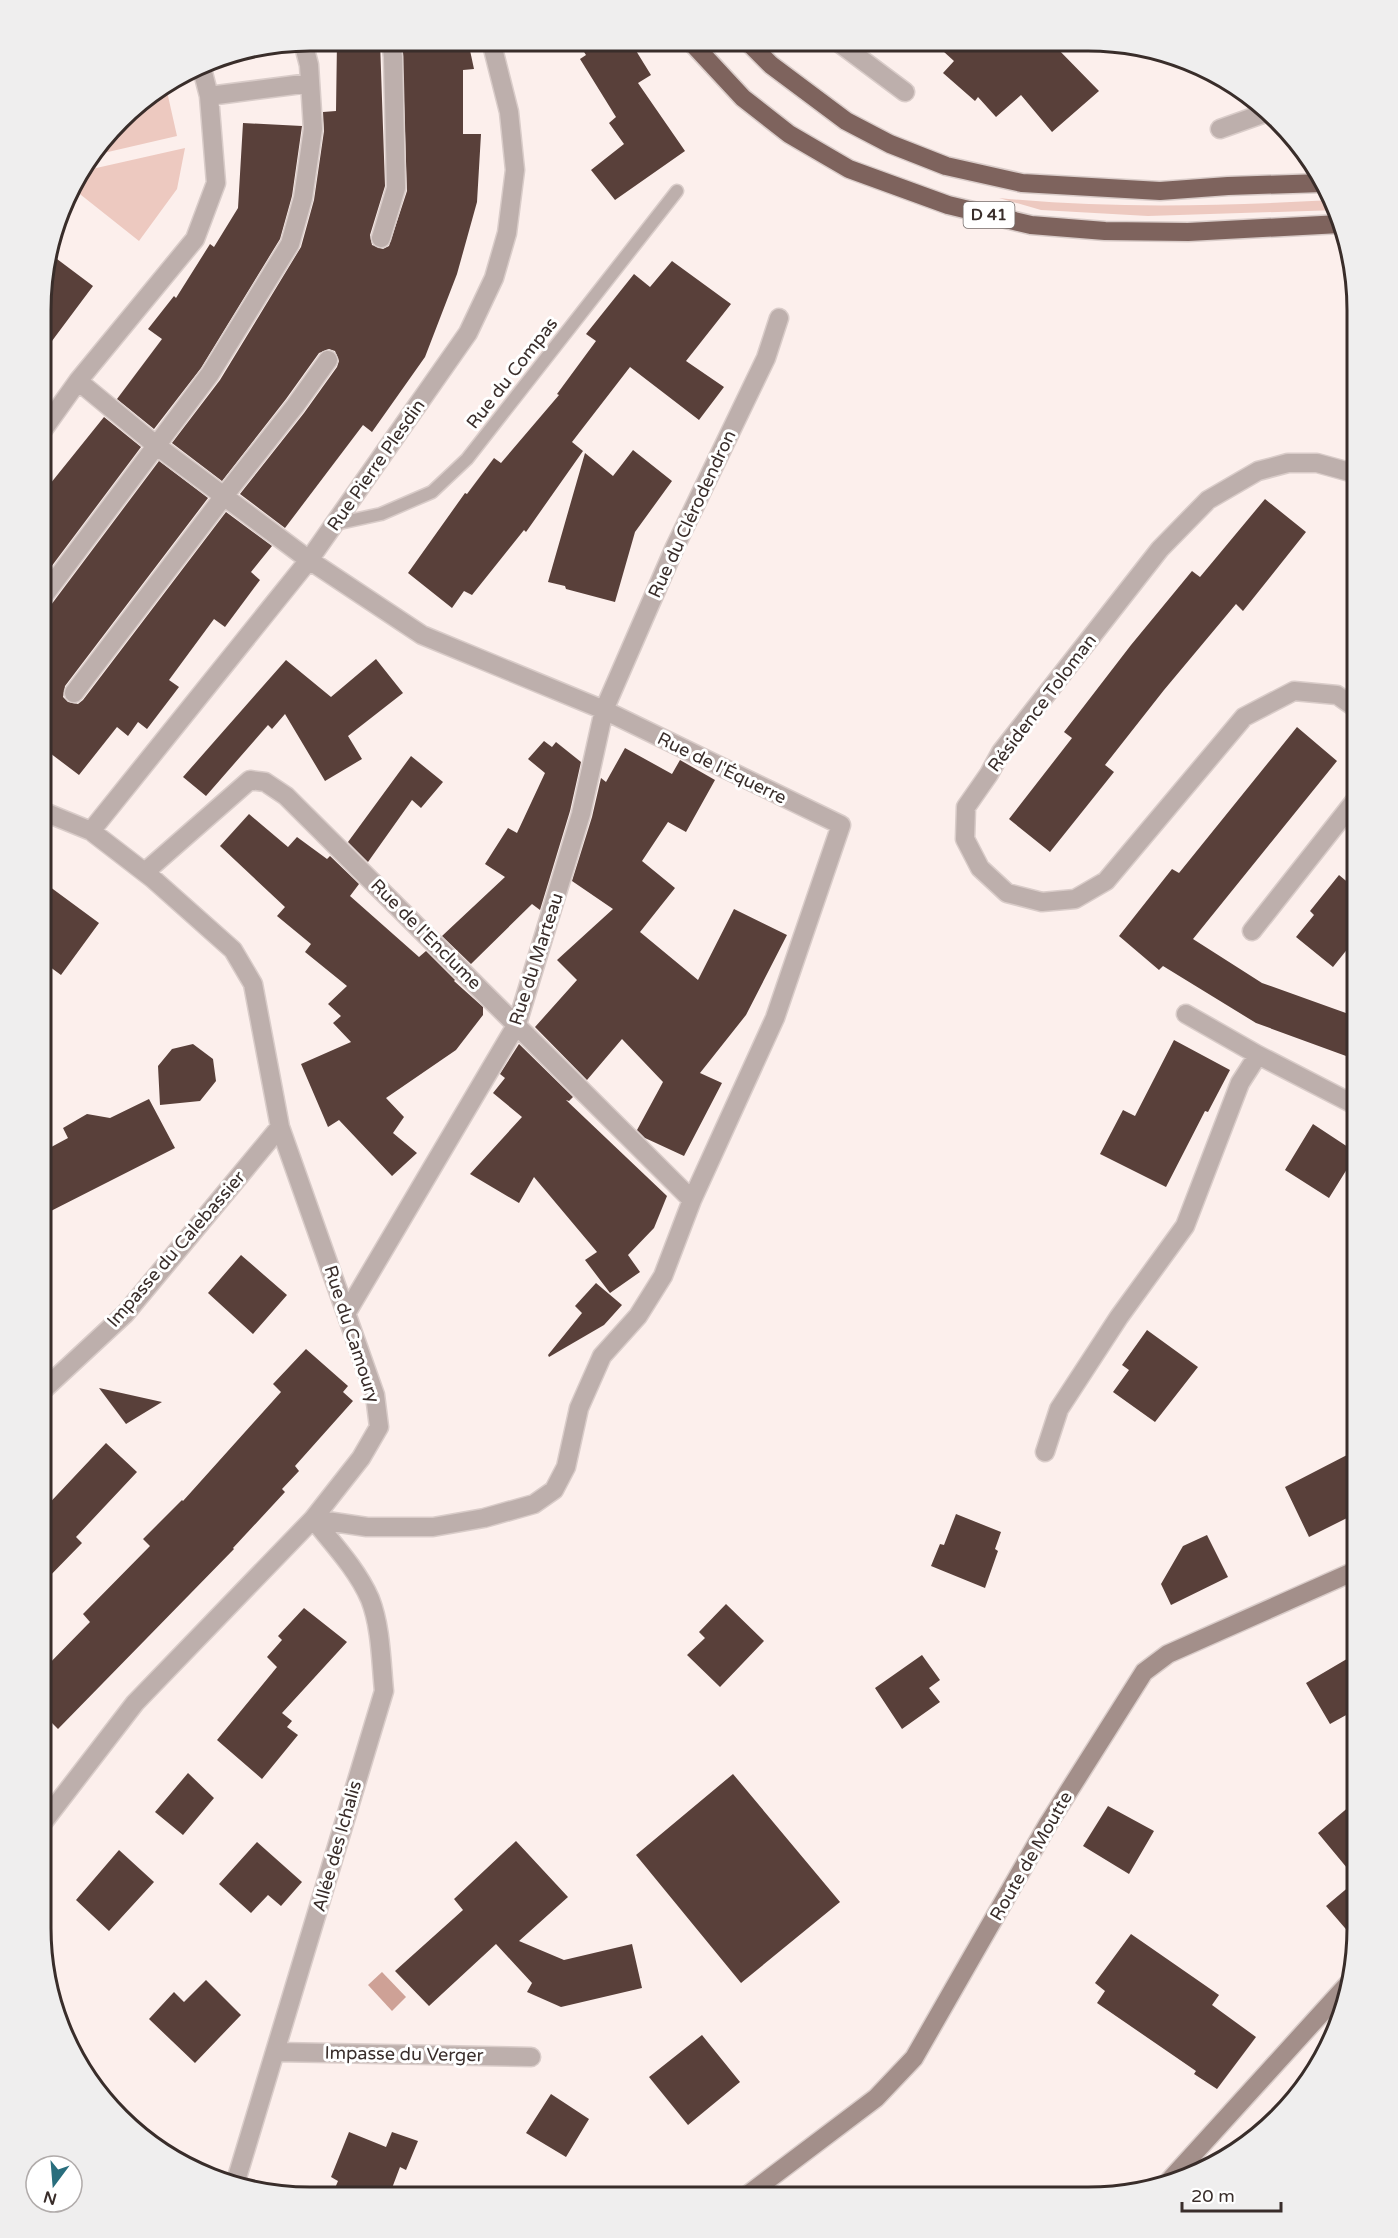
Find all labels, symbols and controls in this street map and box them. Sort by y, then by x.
road number: D 41 [964,202,1014,228]
street label: Rue du Compas [462,313,562,433]
street label: Rue Pierre Plesdin [322,395,430,535]
street label: Rue du Clérodendron [643,427,741,601]
street label: Résidence Toloman [983,630,1101,776]
street label: Rue de l'Équerre [654,727,790,809]
street label: Rue de l'Enclume [366,874,486,994]
street label: Rue du Marteau [504,890,568,1028]
street label: Impasse du Calebassier [102,1166,250,1332]
street label: Rue du Camoury [319,1262,385,1406]
street label: Allée des Ichalis [308,1778,366,1914]
street label: Route de Moutte [985,1788,1077,1924]
street label: Impasse du Verger [324,2042,484,2066]
north arrow [24,2154,84,2214]
scale bar [1182,2175,1281,2213]
text: 20 m [1191,2185,1235,2207]
text: N [41,2186,59,2209]

